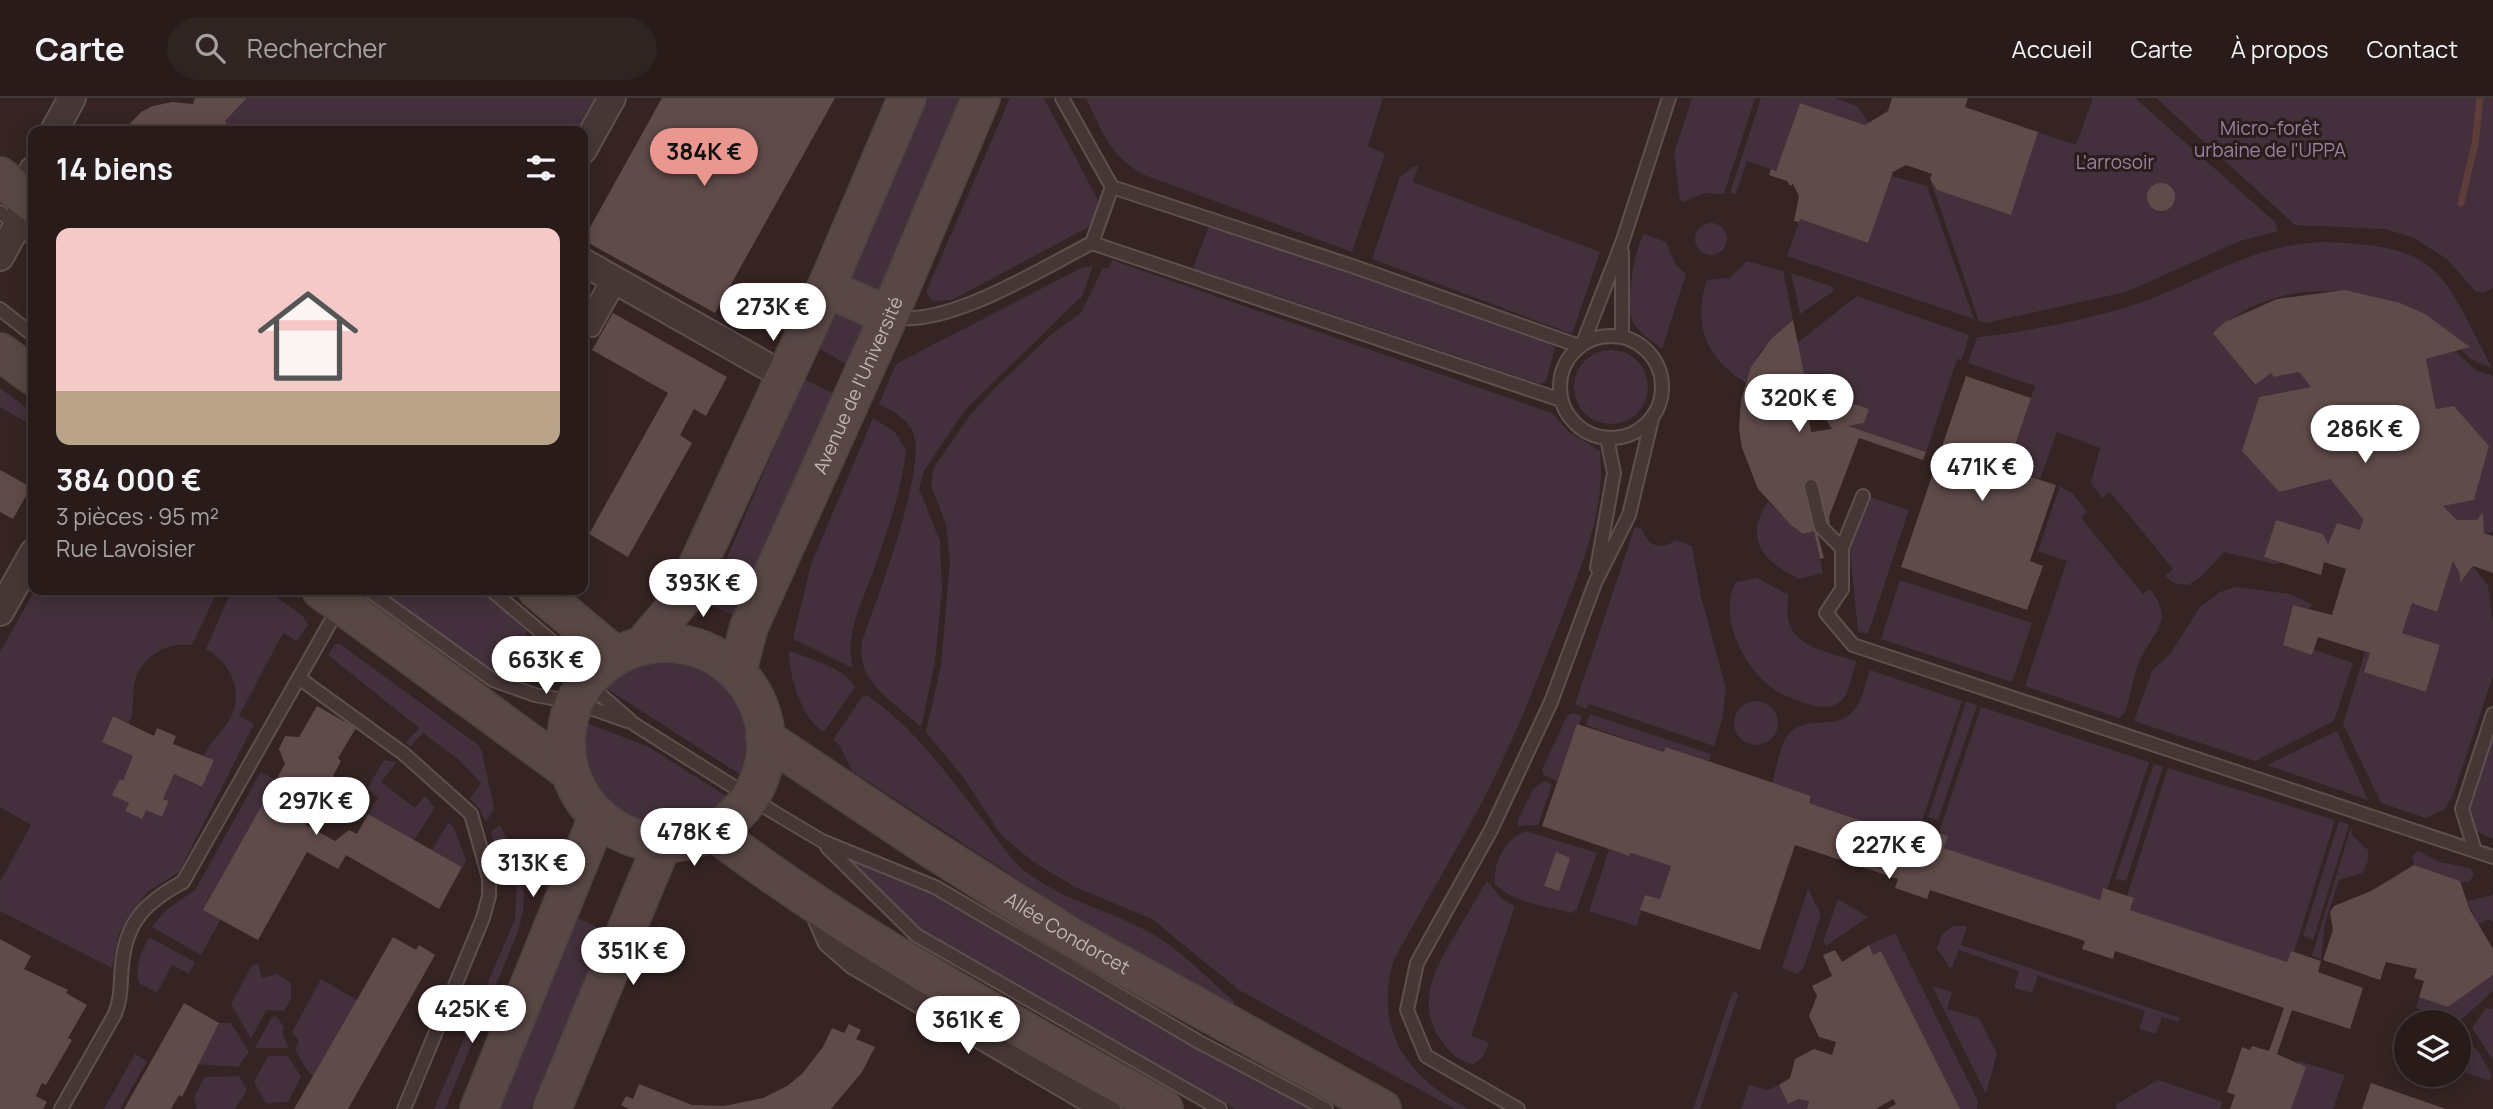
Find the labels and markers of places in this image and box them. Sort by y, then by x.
pin: 384K € [647,129,761,188]
pin: 273K € [716,284,830,343]
pin: 320K € [1742,374,1856,434]
pin: 286K € [2308,406,2422,465]
pin: 471K € [1925,444,2039,503]
pin: 393K € [646,560,760,619]
pin: 663K € [489,636,603,696]
pin: 297K € [259,778,373,837]
pin: 478K € [637,808,751,868]
pin: 227K € [1832,822,1946,881]
pin: 313K € [476,840,590,899]
pin: 351K € [576,928,690,987]
pin: 425K € [415,986,529,1045]
pin: 361K € [911,996,1025,1056]

